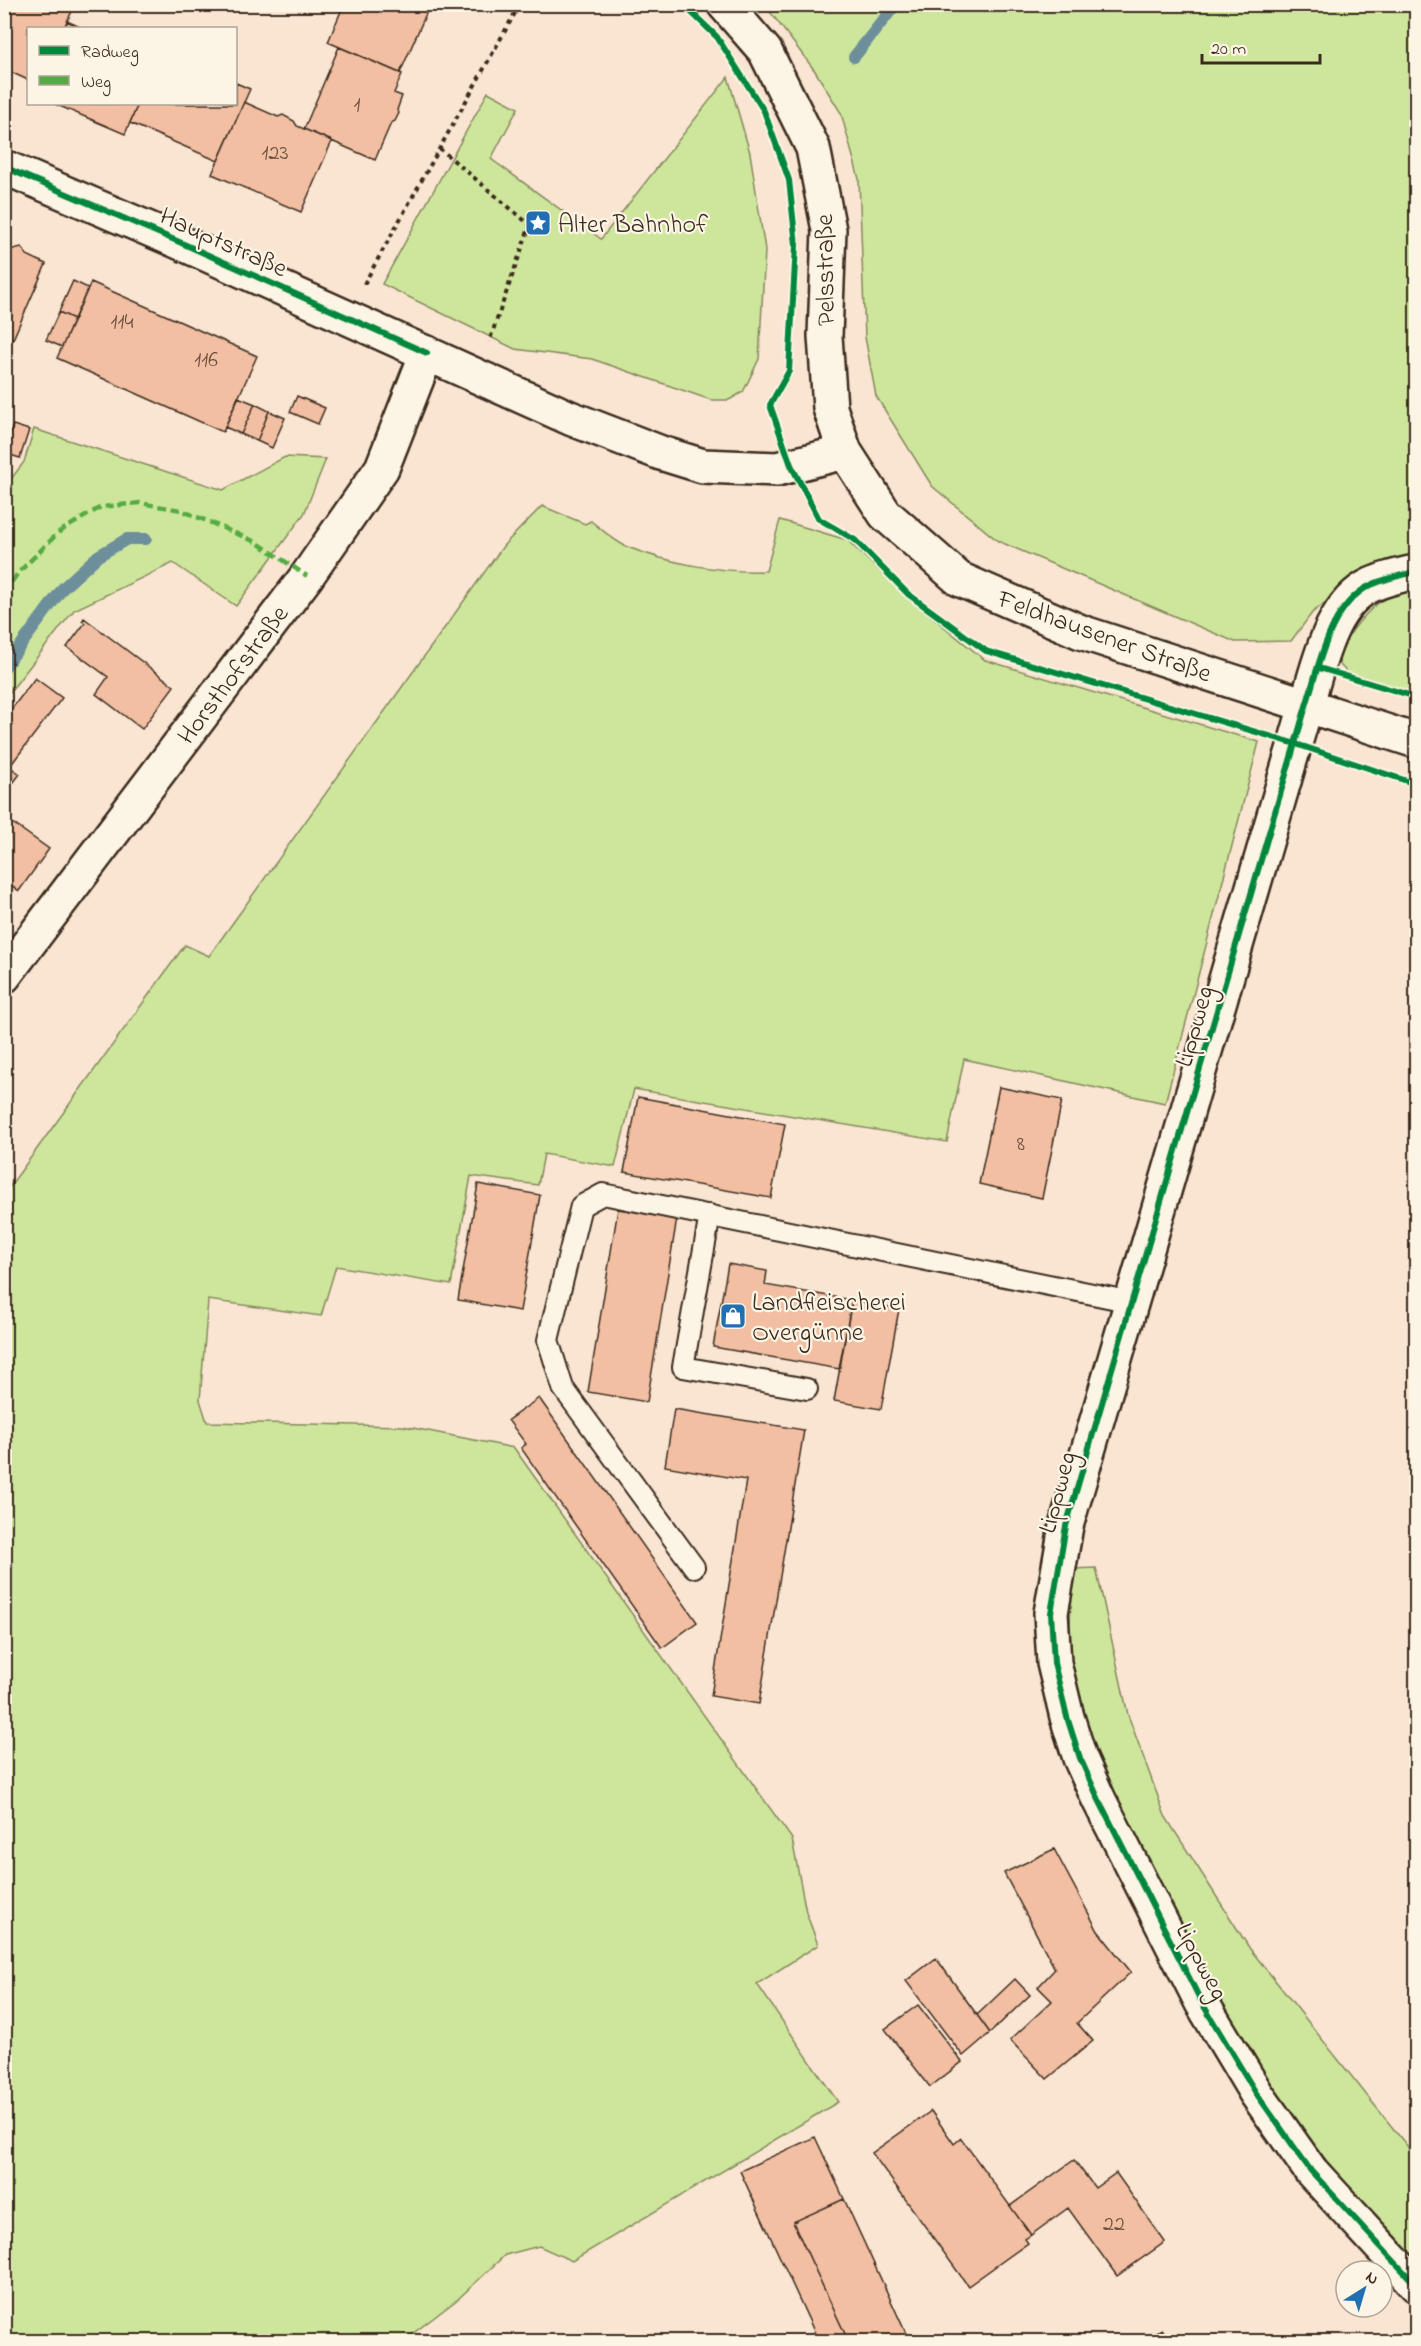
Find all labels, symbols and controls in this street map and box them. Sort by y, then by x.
legend [27,27,237,105]
scale bar [1202,27,1320,65]
text: 20 m [1211,37,1246,63]
text: Radweg [81,40,139,67]
text: Weg [81,70,111,97]
house number: 1 [354,90,361,122]
house number: 123 [261,138,289,170]
street label: Hauptstraße [153,199,293,289]
place label: Alter Bahnhof [558,207,709,245]
place icon: Alter Bahnhof [523,208,553,238]
street label: Pelsstraße [807,213,847,326]
house number: 114 [110,307,134,339]
house number: 116 [194,345,218,377]
street label: Feldhausener Straße [991,581,1217,694]
street label: Horsthofstraße [169,598,300,753]
street label: Lippweg [1166,982,1226,1072]
house number: 8 [1017,1129,1025,1161]
place label: Landfleischerei Overgünne [752,1285,906,1353]
shop icon: Landfleischerei Overgünne [718,1301,748,1331]
street label: Lippweg [1030,1448,1088,1538]
street label: Lippweg [1164,1917,1237,2008]
house number: 22 [1103,2209,1125,2241]
north arrow [1334,2259,1394,2319]
text: N [1360,2266,1384,2292]

